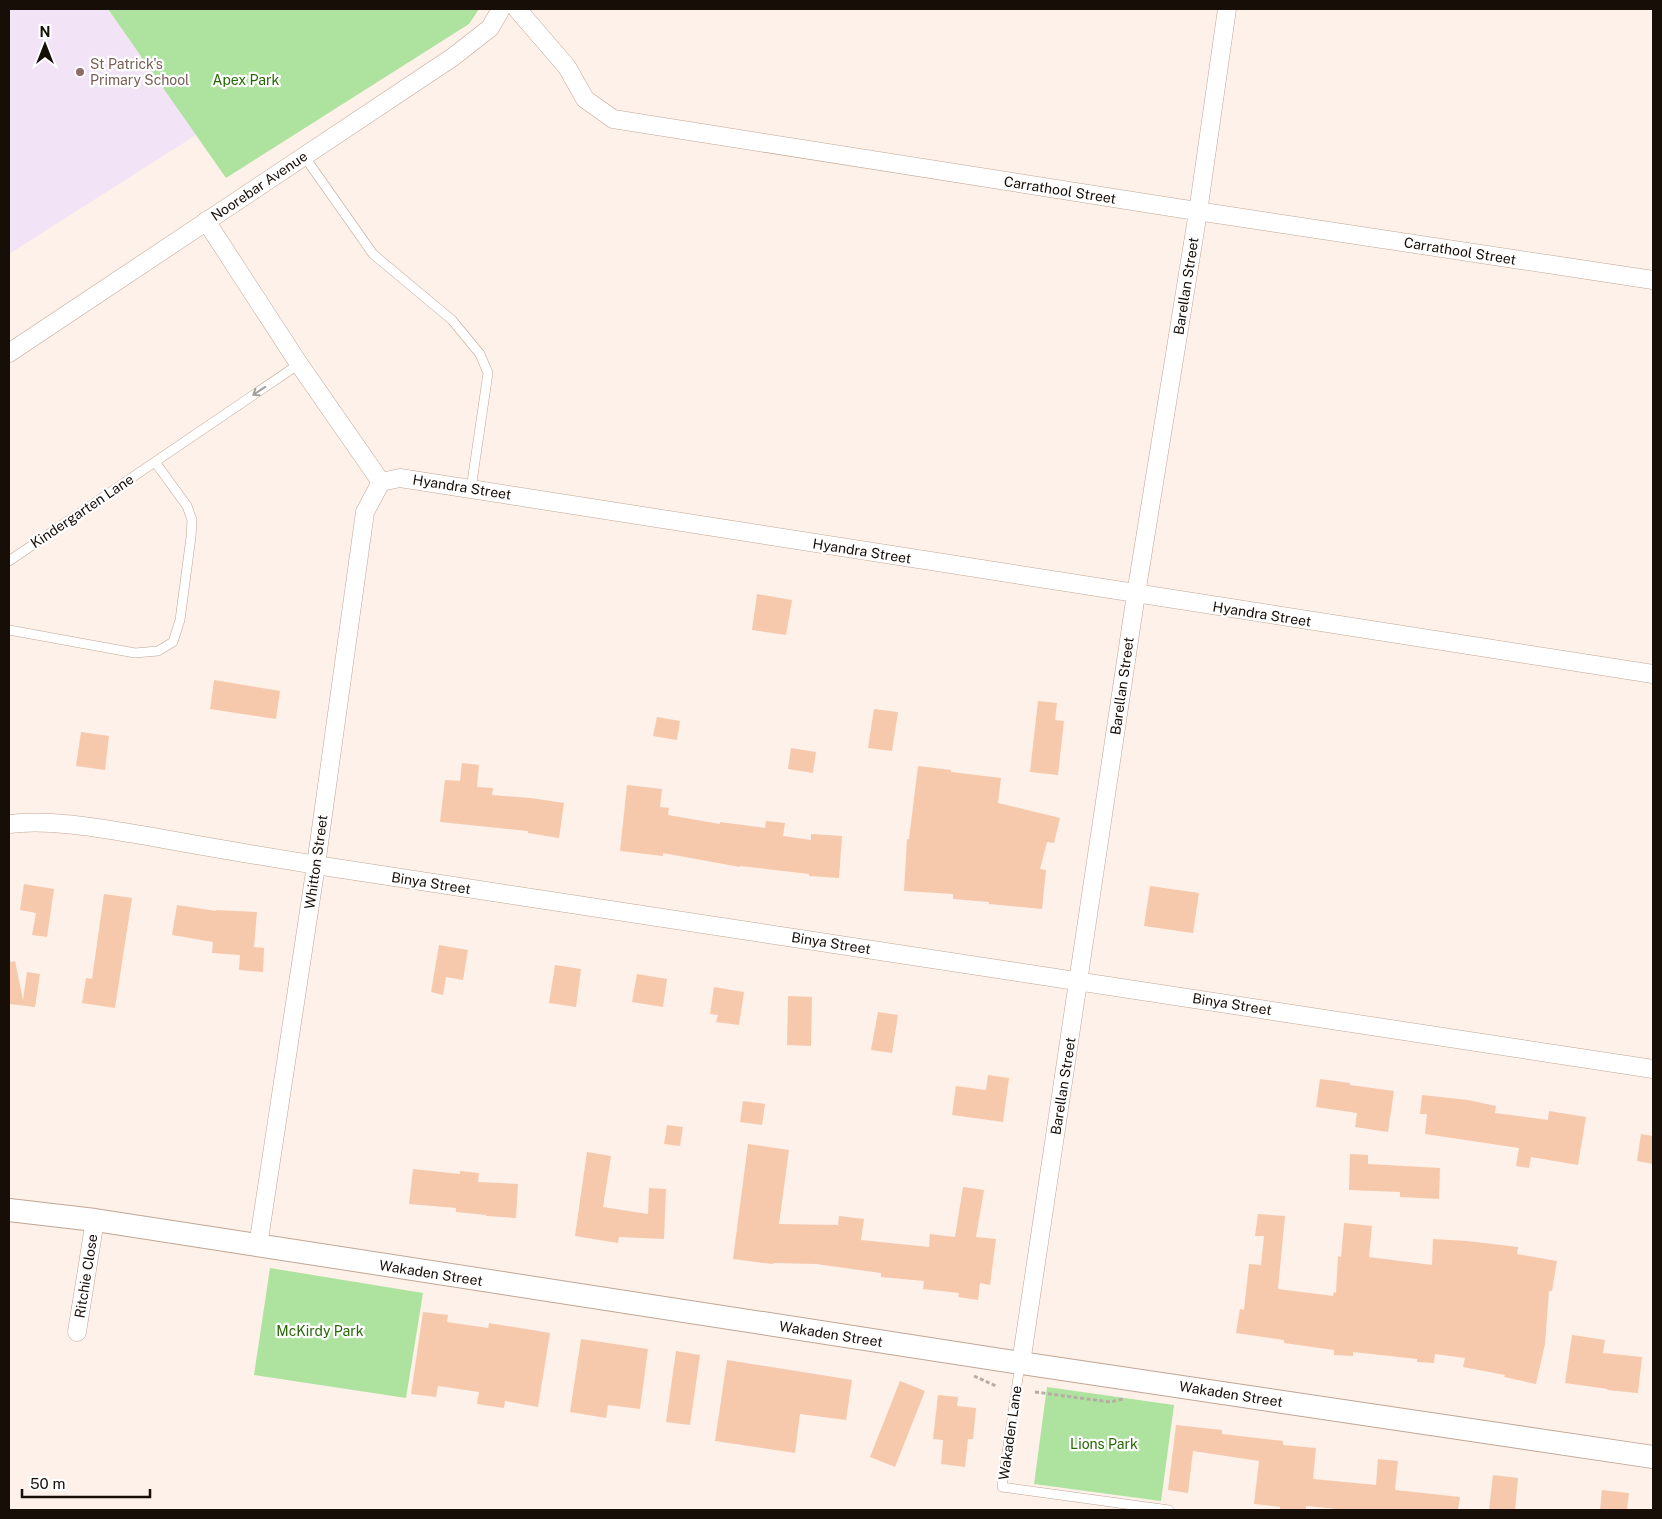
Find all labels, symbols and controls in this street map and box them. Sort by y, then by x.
north arrow [20,20,70,70]
text: N [40,24,50,40]
place label: St Patrick's Primary School [90,56,189,88]
marker: St Patrick's Primary School [74,66,86,78]
park label: Apex Park [213,72,280,88]
street label: Noorebar Avenue [208,148,310,224]
street label: Carrathool Street [1003,173,1117,207]
street label: Carrathool Street [1403,234,1517,268]
street label: Barellan Street [1170,236,1202,336]
one-way arrow [252,386,266,396]
street label: Kindergarten Lane [28,471,136,551]
street label: Hyandra Street [412,471,512,503]
street label: Hyandra Street [812,535,912,567]
street label: Hyandra Street [1212,598,1312,630]
street label: Barellan Street [1107,636,1137,736]
street label: Whitton Street [301,814,331,910]
street label: Binya Street [390,869,472,897]
street label: Binya Street [790,929,872,957]
street label: Binya Street [1191,990,1273,1018]
street label: Barellan Street [1047,1036,1079,1136]
street label: Ritchie Close [71,1233,101,1319]
street label: Wakaden Street [378,1257,484,1289]
street label: Wakaden Street [778,1318,884,1350]
park label: McKirdy Park [276,1323,364,1339]
street label: Wakaden Street [1178,1378,1284,1410]
street label: Wakaden Lane [995,1385,1025,1481]
park label: Lions Park [1070,1436,1138,1452]
scale bar [22,1466,150,1498]
text: 50 m [30,1475,65,1492]

